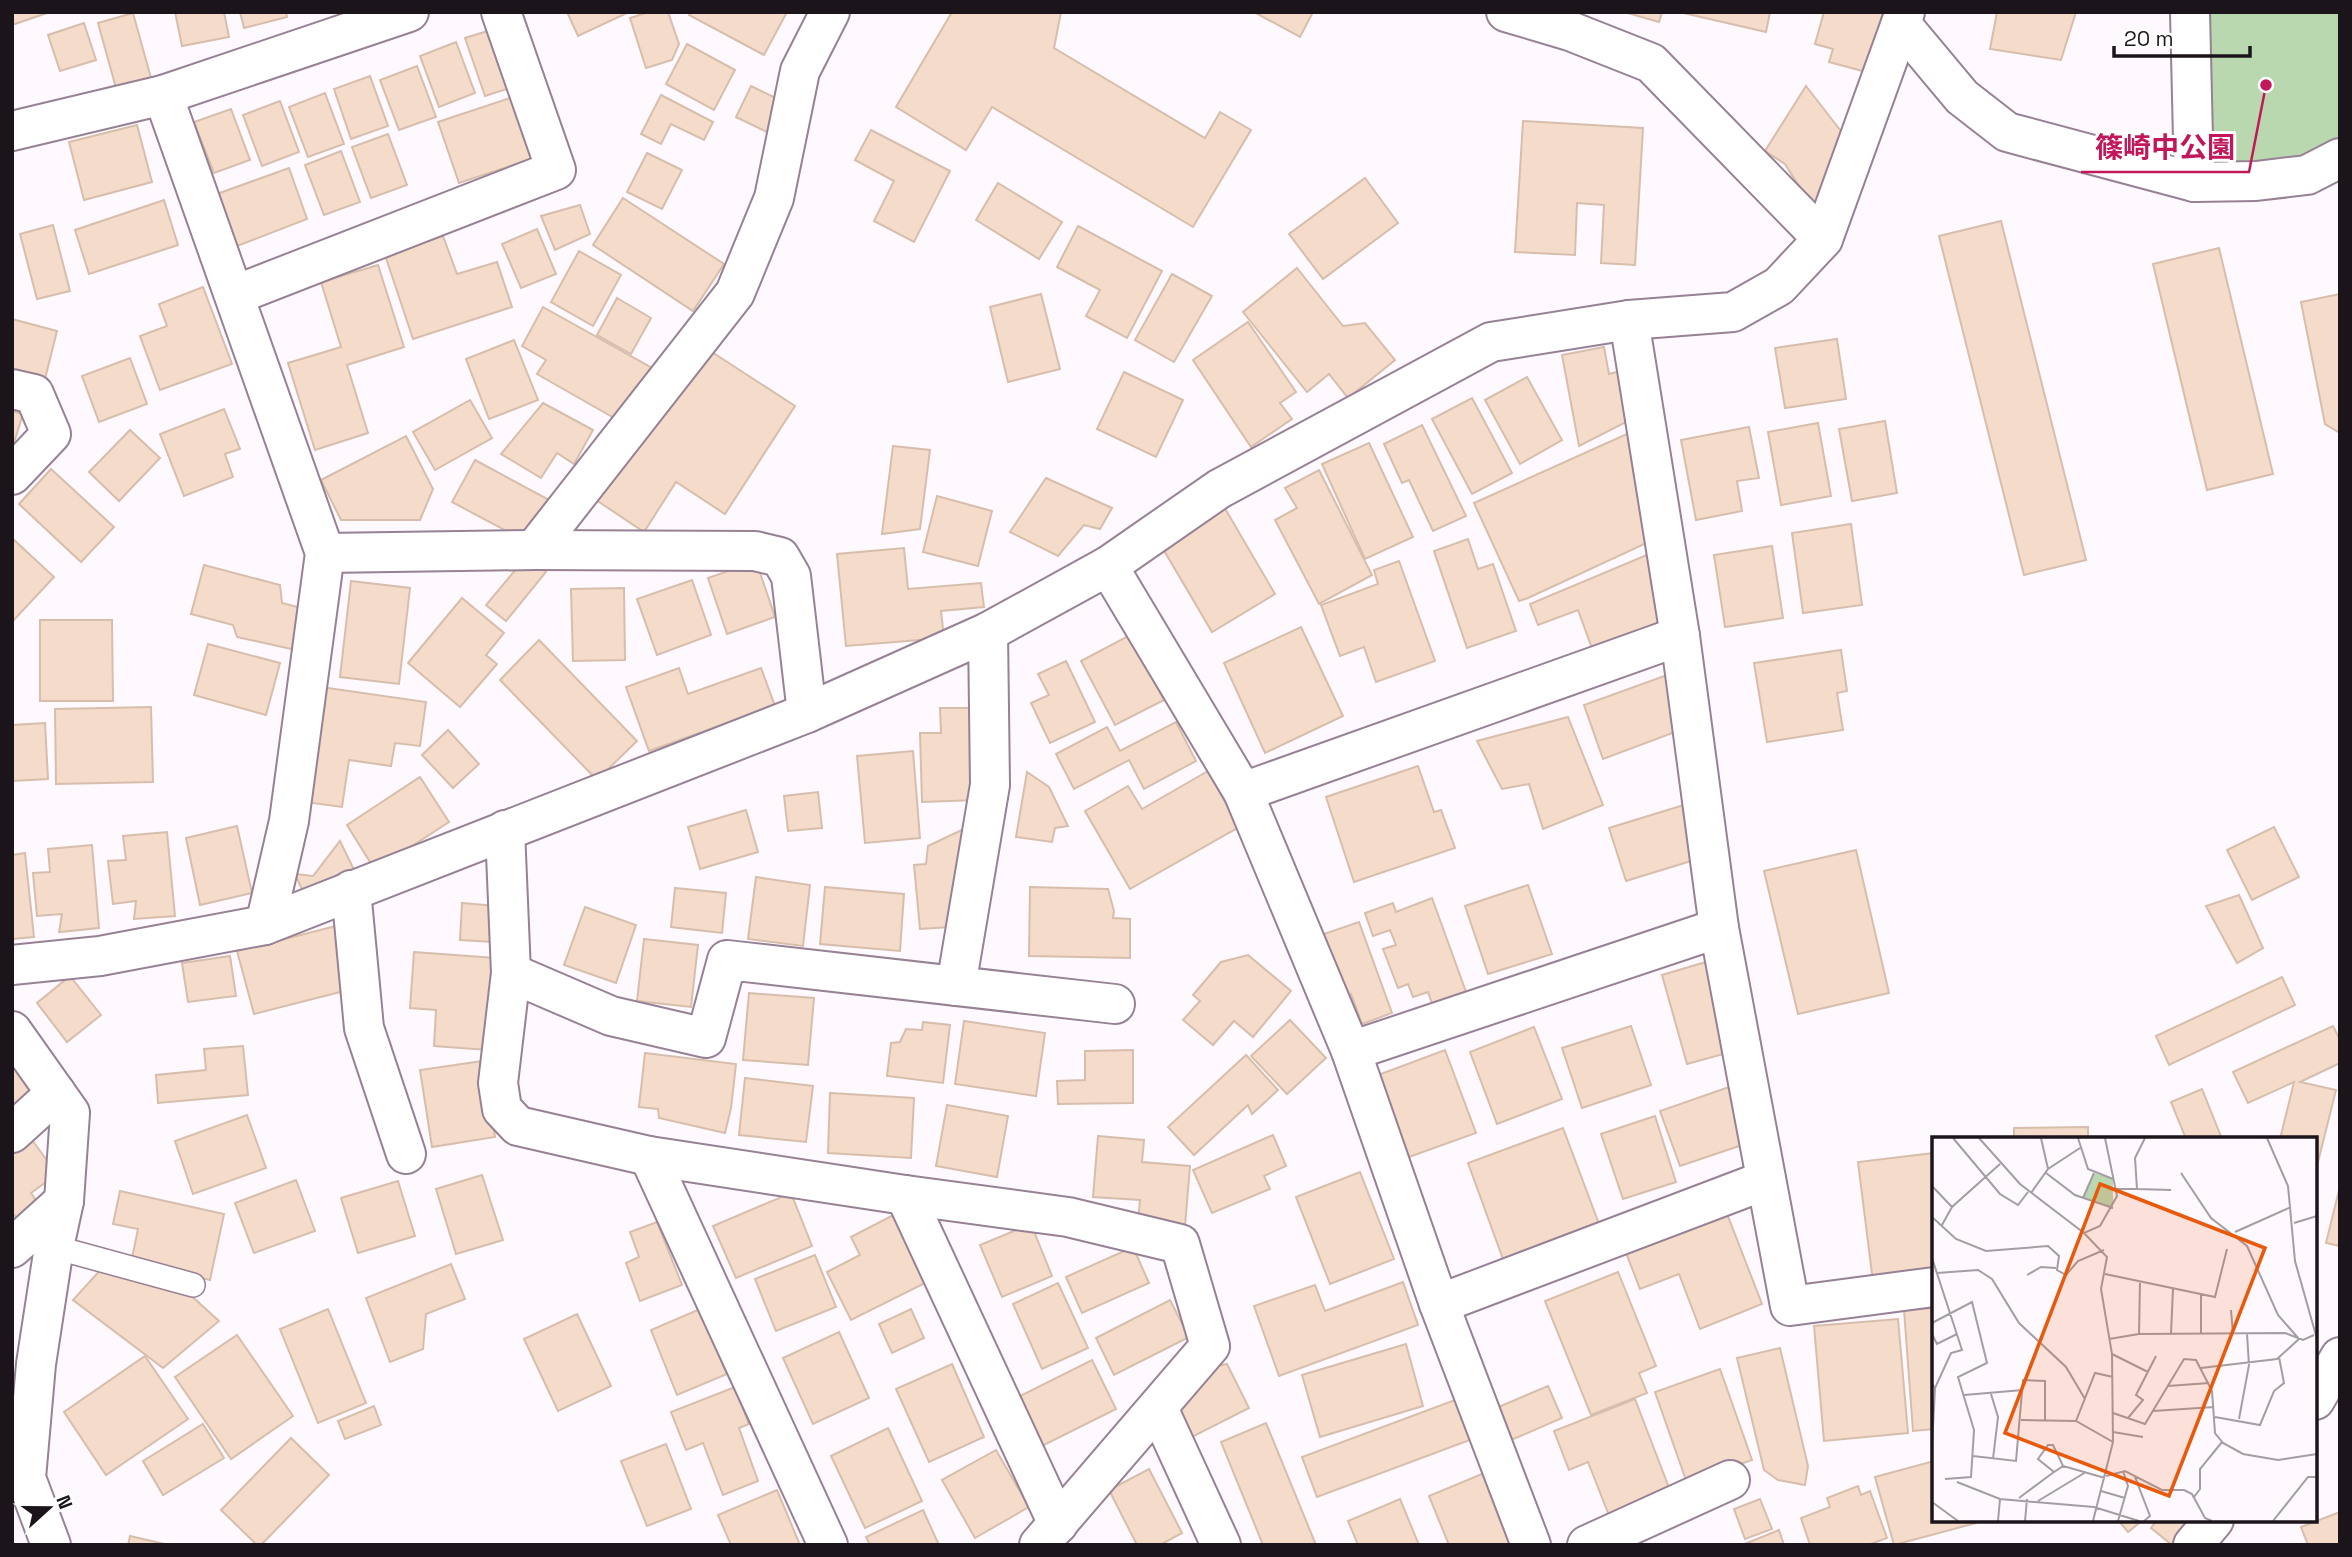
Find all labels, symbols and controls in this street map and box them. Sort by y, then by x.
scale bar [2114,14,2250,58]
text: 20 m [2124,25,2174,52]
callout: 篠崎中公園 [2081,123,2249,172]
text: 篠崎中公園 [2095,129,2235,165]
inset map [1932,1137,2317,1522]
north arrow [14,1473,84,1543]
text: N [50,1492,78,1513]

